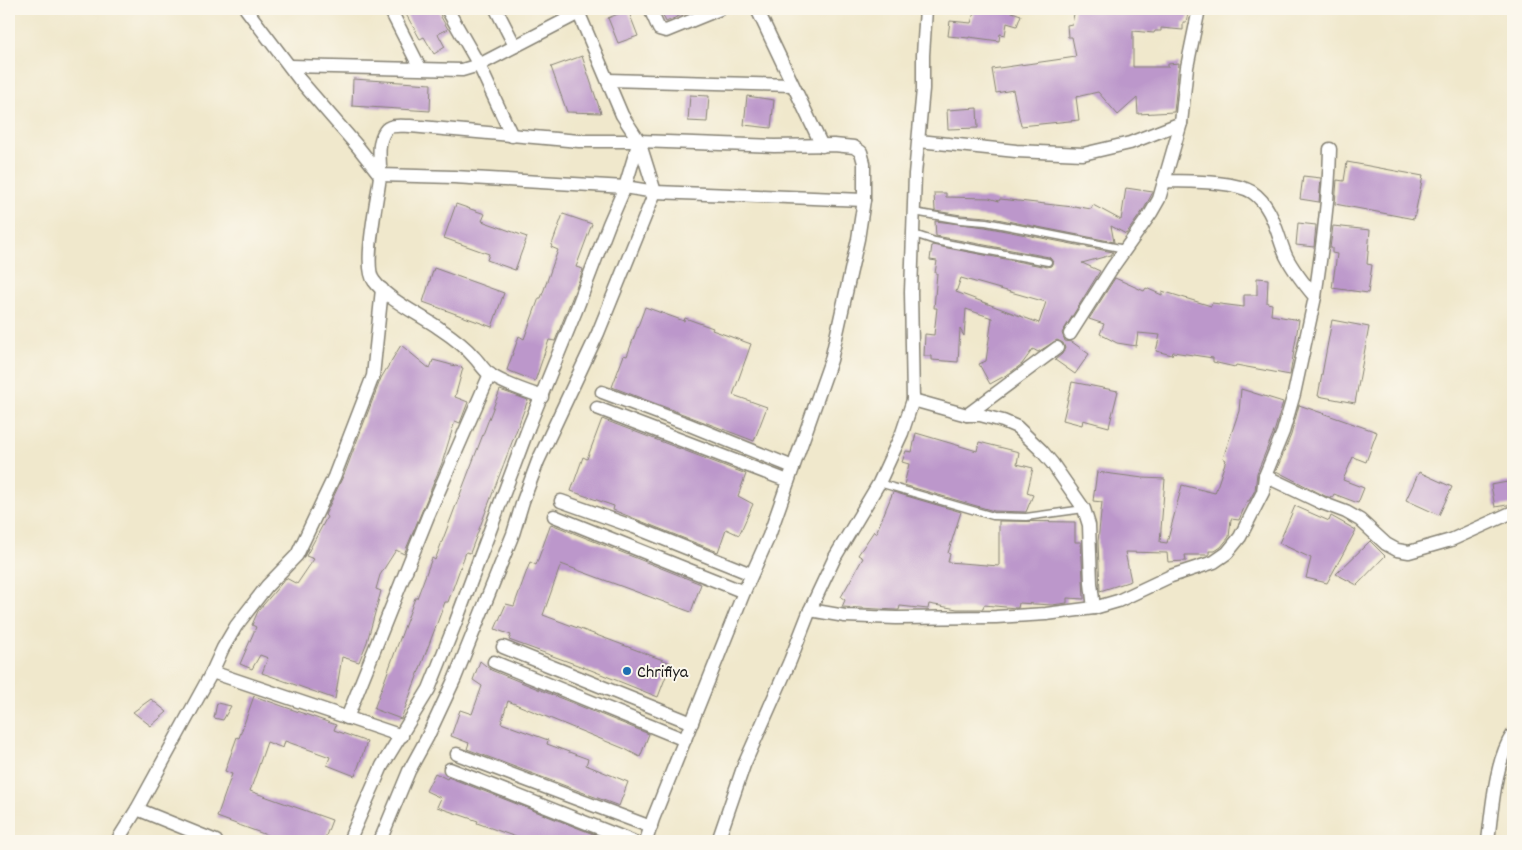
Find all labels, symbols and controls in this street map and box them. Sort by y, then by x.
place label: Chrifiya [637,661,689,686]
marker: Chrifiya [621,665,633,677]

